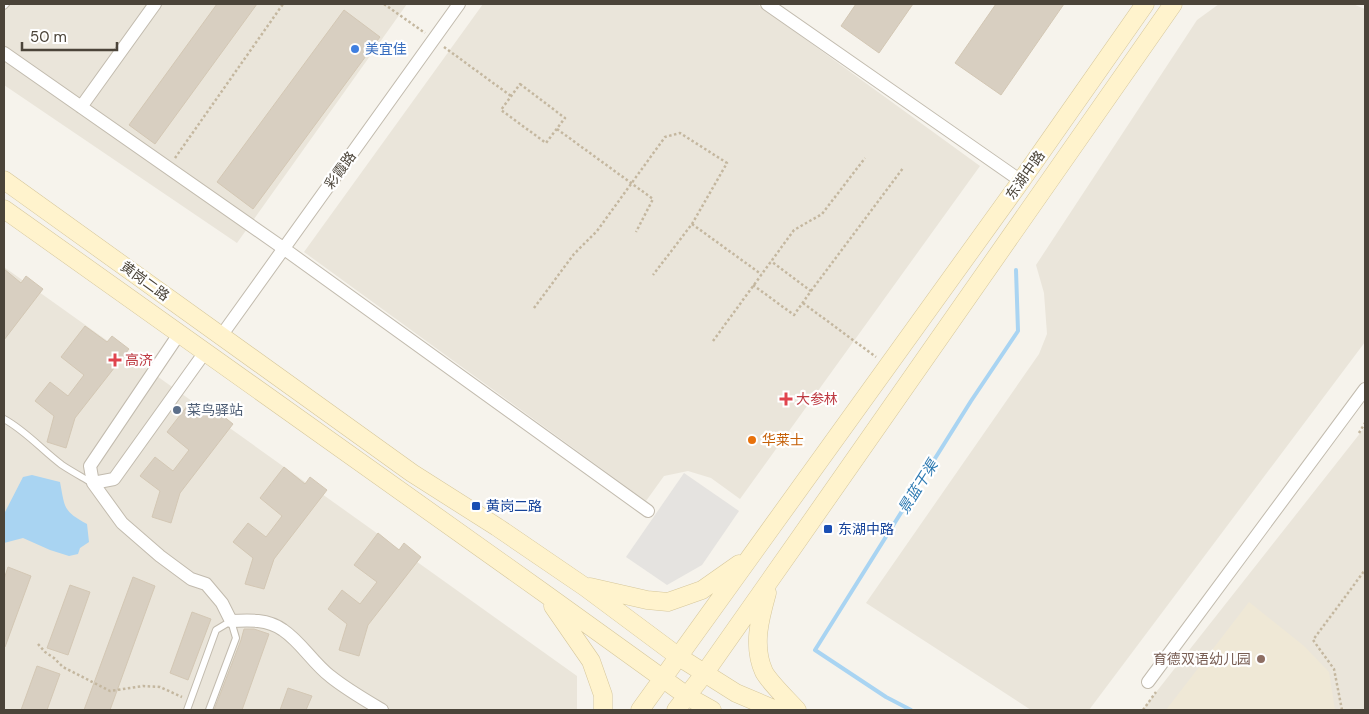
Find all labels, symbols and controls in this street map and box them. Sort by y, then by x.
scale bar [22,20,118,52]
text: 50 m [30,27,67,47]
place label: 美宜佳 [365,40,407,58]
marker: 美宜佳 [349,43,361,55]
street label: 东湖中路 [1002,147,1048,203]
street label: 彩霞路 [320,148,360,192]
street label: 黄岗二路 [117,257,173,305]
place label: 高济 [125,351,153,369]
marker: 高济 [109,354,121,366]
place label: 大参林 [796,390,838,408]
marker: 大参林 [780,393,792,405]
place label: 菜鸟驿站 [187,401,243,419]
marker: 菜鸟驿站 [171,404,183,416]
place label: 华莱士 [762,431,804,449]
marker: 华莱士 [746,434,758,446]
water label: 景蓝干渠 [894,455,943,518]
place label: 黄岗二路 [486,497,542,515]
marker: 黄岗二路 [470,500,482,512]
place label: 东湖中路 [838,520,894,538]
marker: 东湖中路 [822,523,834,535]
place label: 育德双语幼儿园 [1153,650,1251,668]
marker: 育德双语幼儿园 [1255,653,1267,665]

